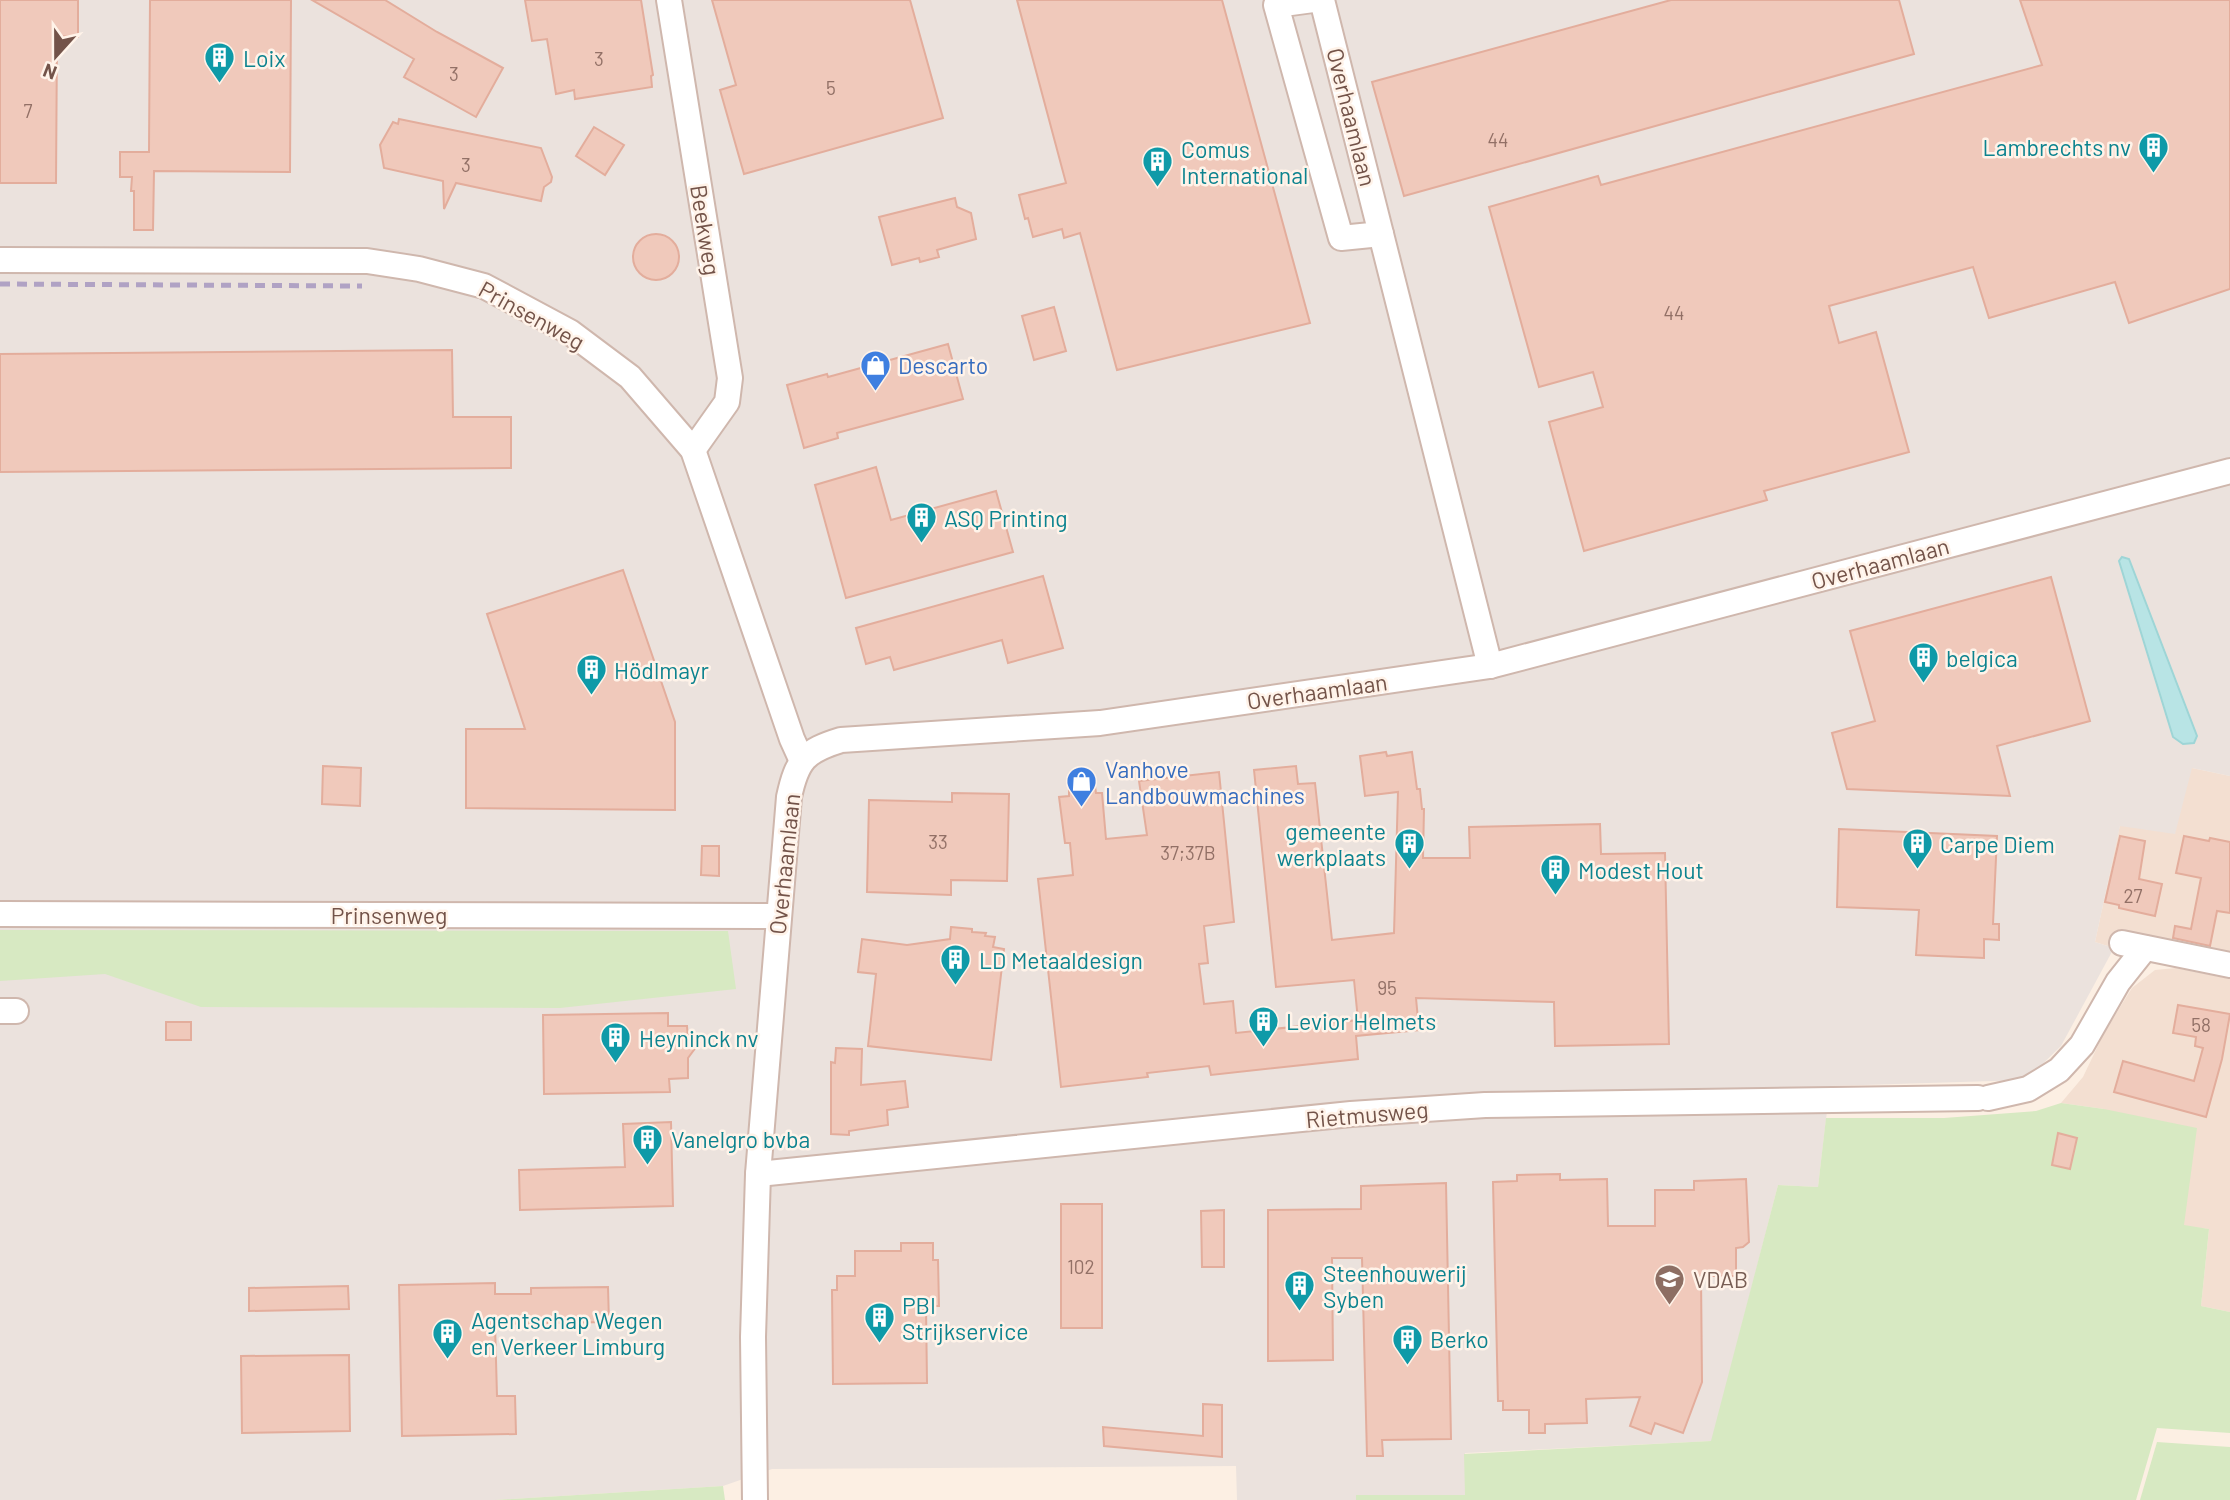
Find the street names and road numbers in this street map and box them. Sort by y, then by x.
street label: Overhaamlaan [1321,45,1383,189]
street label: Beekweg [685,183,727,277]
street label: Prinsenweg [474,275,590,355]
street label: Overhaamlaan [1808,531,1952,595]
street label: Overhaamlaan [1245,667,1389,715]
street label: Overhaamlaan [763,792,805,936]
street label: Prinsenweg [331,901,447,929]
street label: Rietmusweg [1305,1095,1429,1133]

